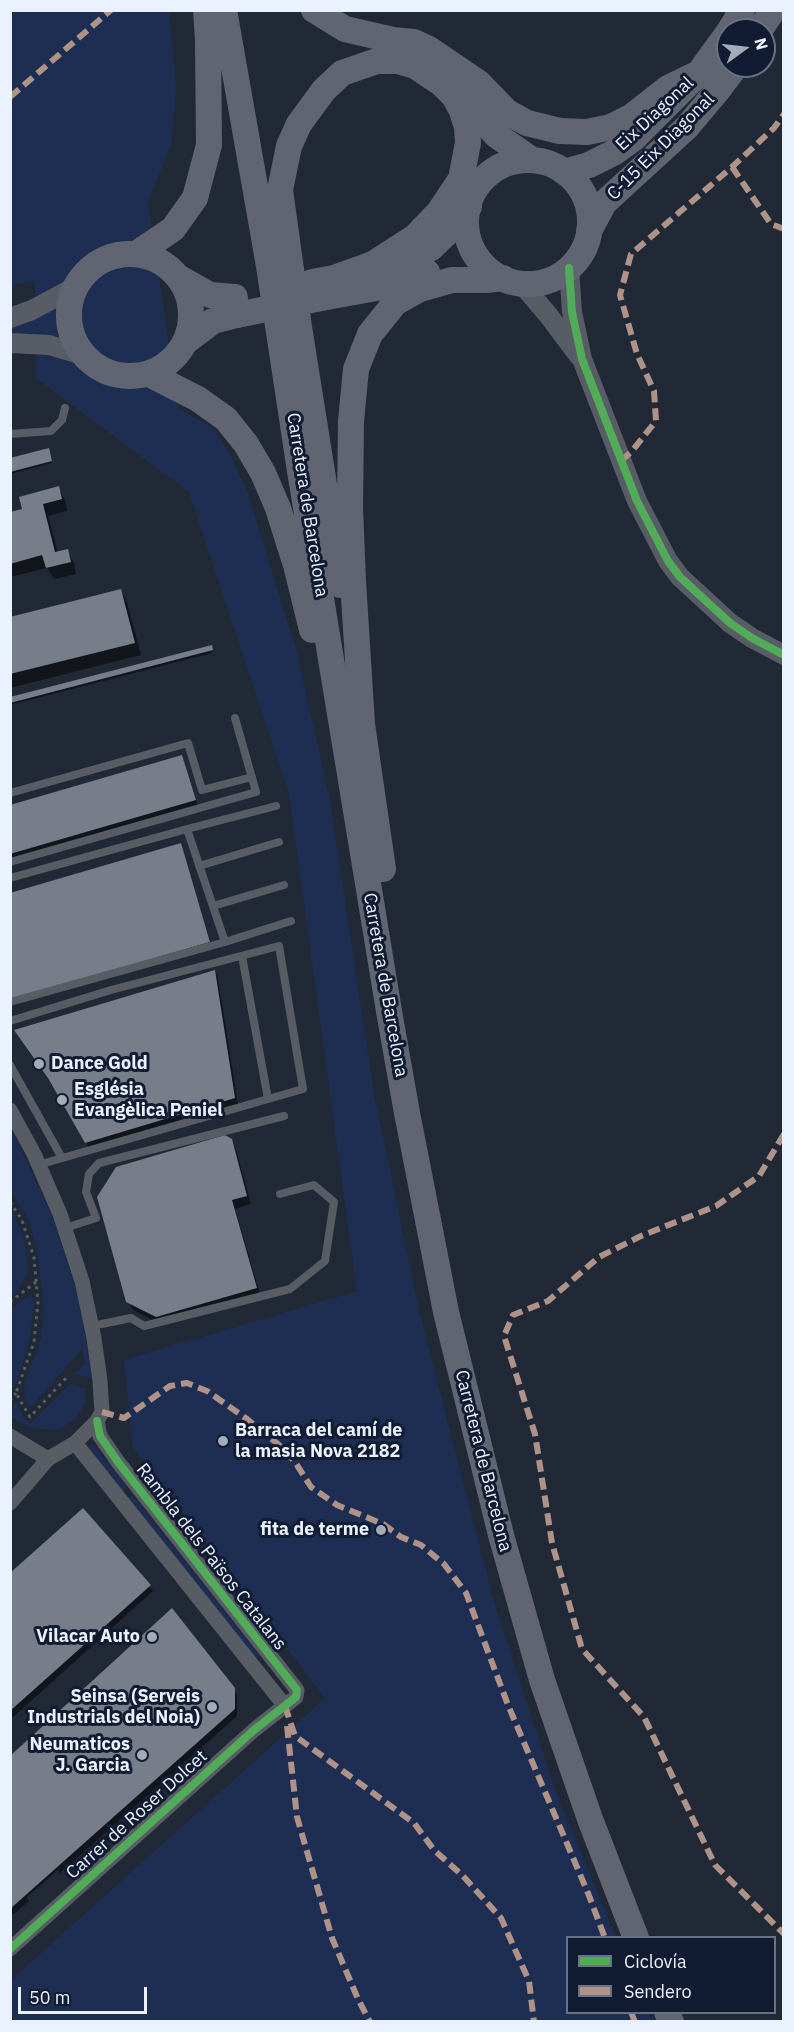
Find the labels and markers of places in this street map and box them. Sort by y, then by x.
place label: Dance Gold [51,1053,148,1075]
marker: Dance Gold [32,1057,46,1071]
place label: Església Evangèlica Peniel [74,1079,223,1122]
marker: Església Evangèlica Peniel [55,1093,69,1107]
place label: Barraca del camí de la masia Nova 2182 [235,1420,402,1462]
marker: Barraca del camí de la masia Nova 2182 [216,1434,230,1448]
place label: fita de terme [260,1519,369,1541]
marker: fita de terme [374,1523,388,1537]
place label: Vilacar Auto [36,1626,140,1648]
marker: Vilacar Auto [145,1630,159,1644]
place label: Seinsa (Serveis Industrials del Noia) [27,1686,200,1728]
marker: Seinsa (Serveis Industrials del Noia) [205,1700,219,1714]
place label: Neumaticos J. Garcia [29,1734,130,1776]
marker: Neumaticos J. Garcia [135,1748,149,1762]

